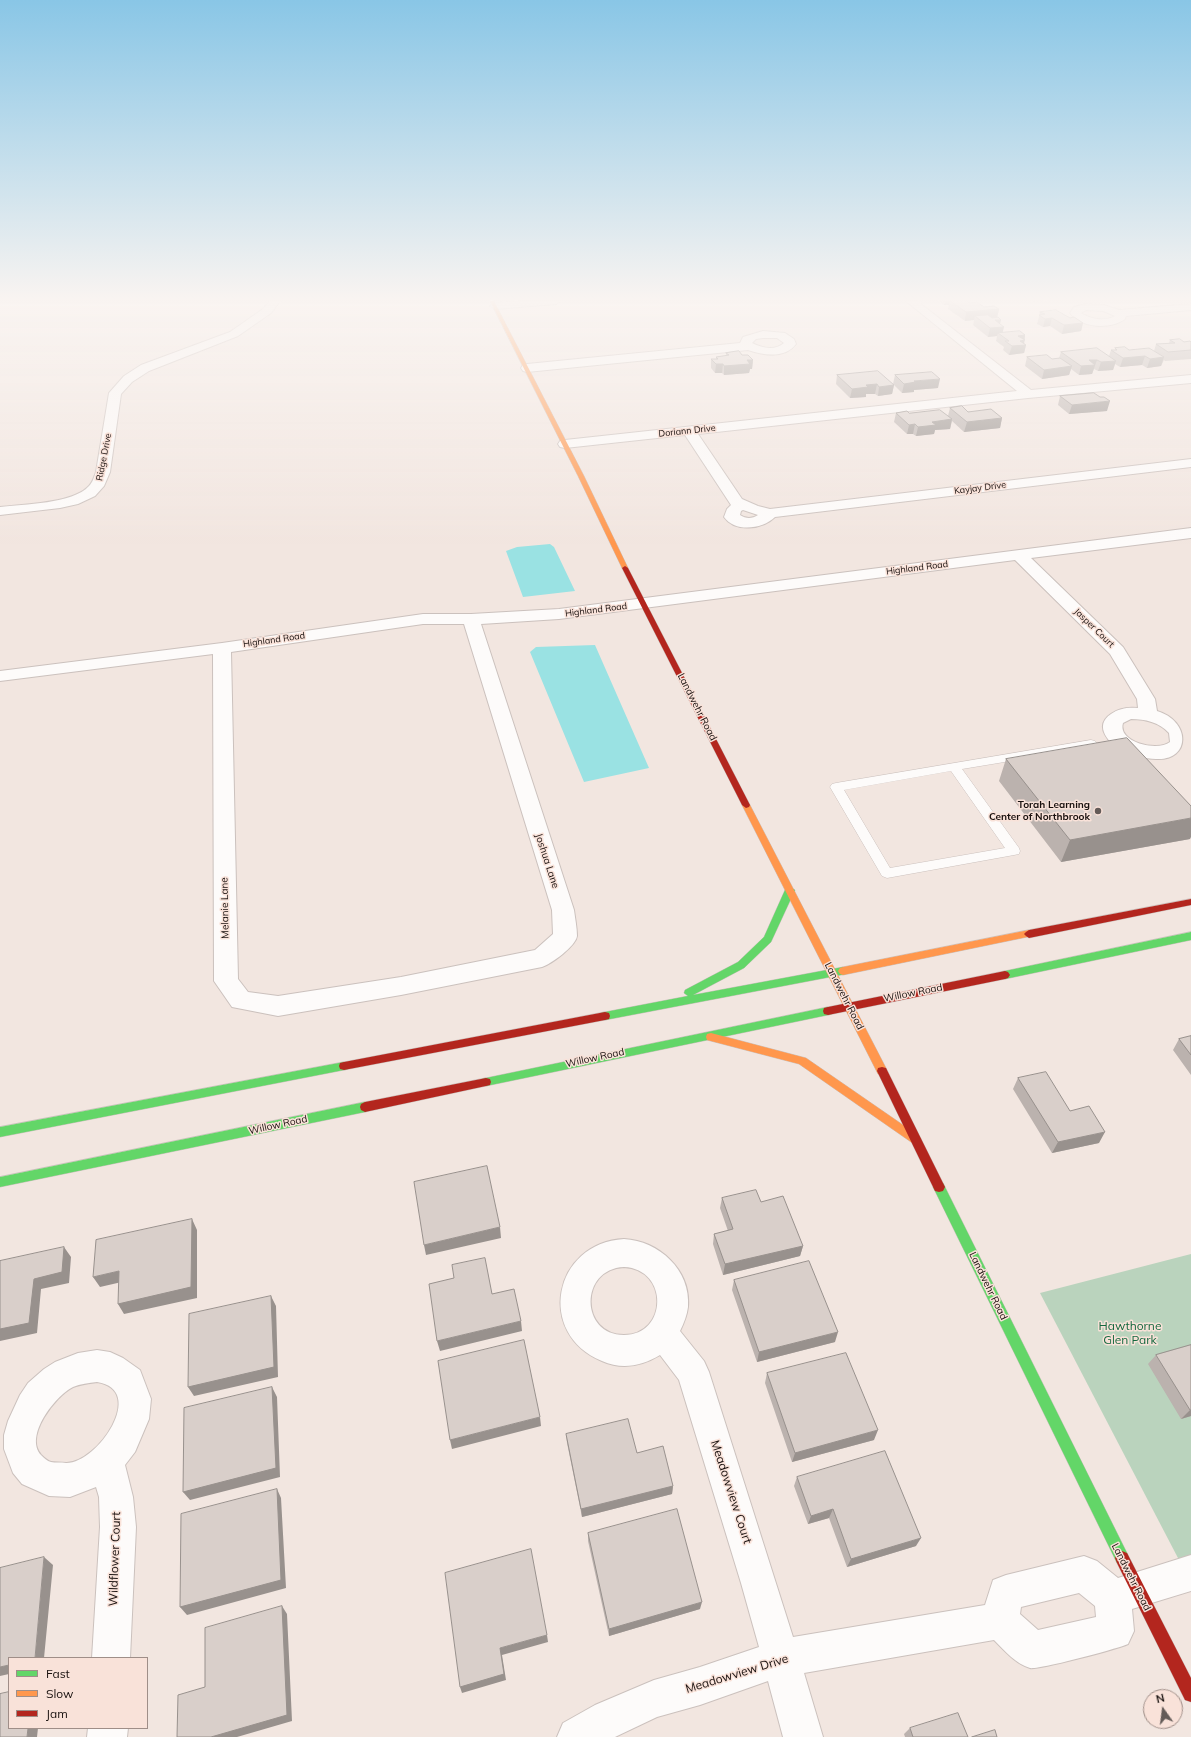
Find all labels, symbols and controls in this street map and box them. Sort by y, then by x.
street label: Doriann Drive [658,423,716,439]
street label: Ridge Drive [94,432,114,482]
street label: Kayjay Drive [953,479,1007,497]
street label: Highland Road [885,559,949,577]
street label: Highland Road [564,601,628,619]
street label: Jasper Court [1072,606,1116,650]
street label: Highland Road [242,630,306,650]
street label: Landwehr Road [675,671,719,743]
place label: Torah Learning Center of Northbrook [989,799,1090,822]
marker: Torah Learning Center of Northbrook [1093,806,1103,816]
street label: Joshua Lane [532,832,562,890]
street label: Melanie Lane [218,877,232,939]
street label: Landwehr Road [822,960,866,1032]
street label: Willow Road [883,981,943,1005]
street label: Willow Road [565,1046,625,1070]
street label: Willow Road [248,1113,308,1137]
street label: Landwehr Road [966,1250,1010,1322]
park label: Hawthorne Glen Park [1099,1319,1161,1347]
street label: Meadowview Court [707,1438,755,1546]
street label: Wildflower Court [106,1511,124,1607]
street label: Landwehr Road [1109,1541,1153,1613]
street label: Meadowview Drive [684,1652,790,1696]
legend [8,1657,148,1729]
text: Fast [46,1666,70,1681]
text: Slow [46,1686,74,1701]
north arrow [1143,1689,1183,1729]
text: N [1155,1691,1166,1706]
text: Jam [46,1706,68,1721]

